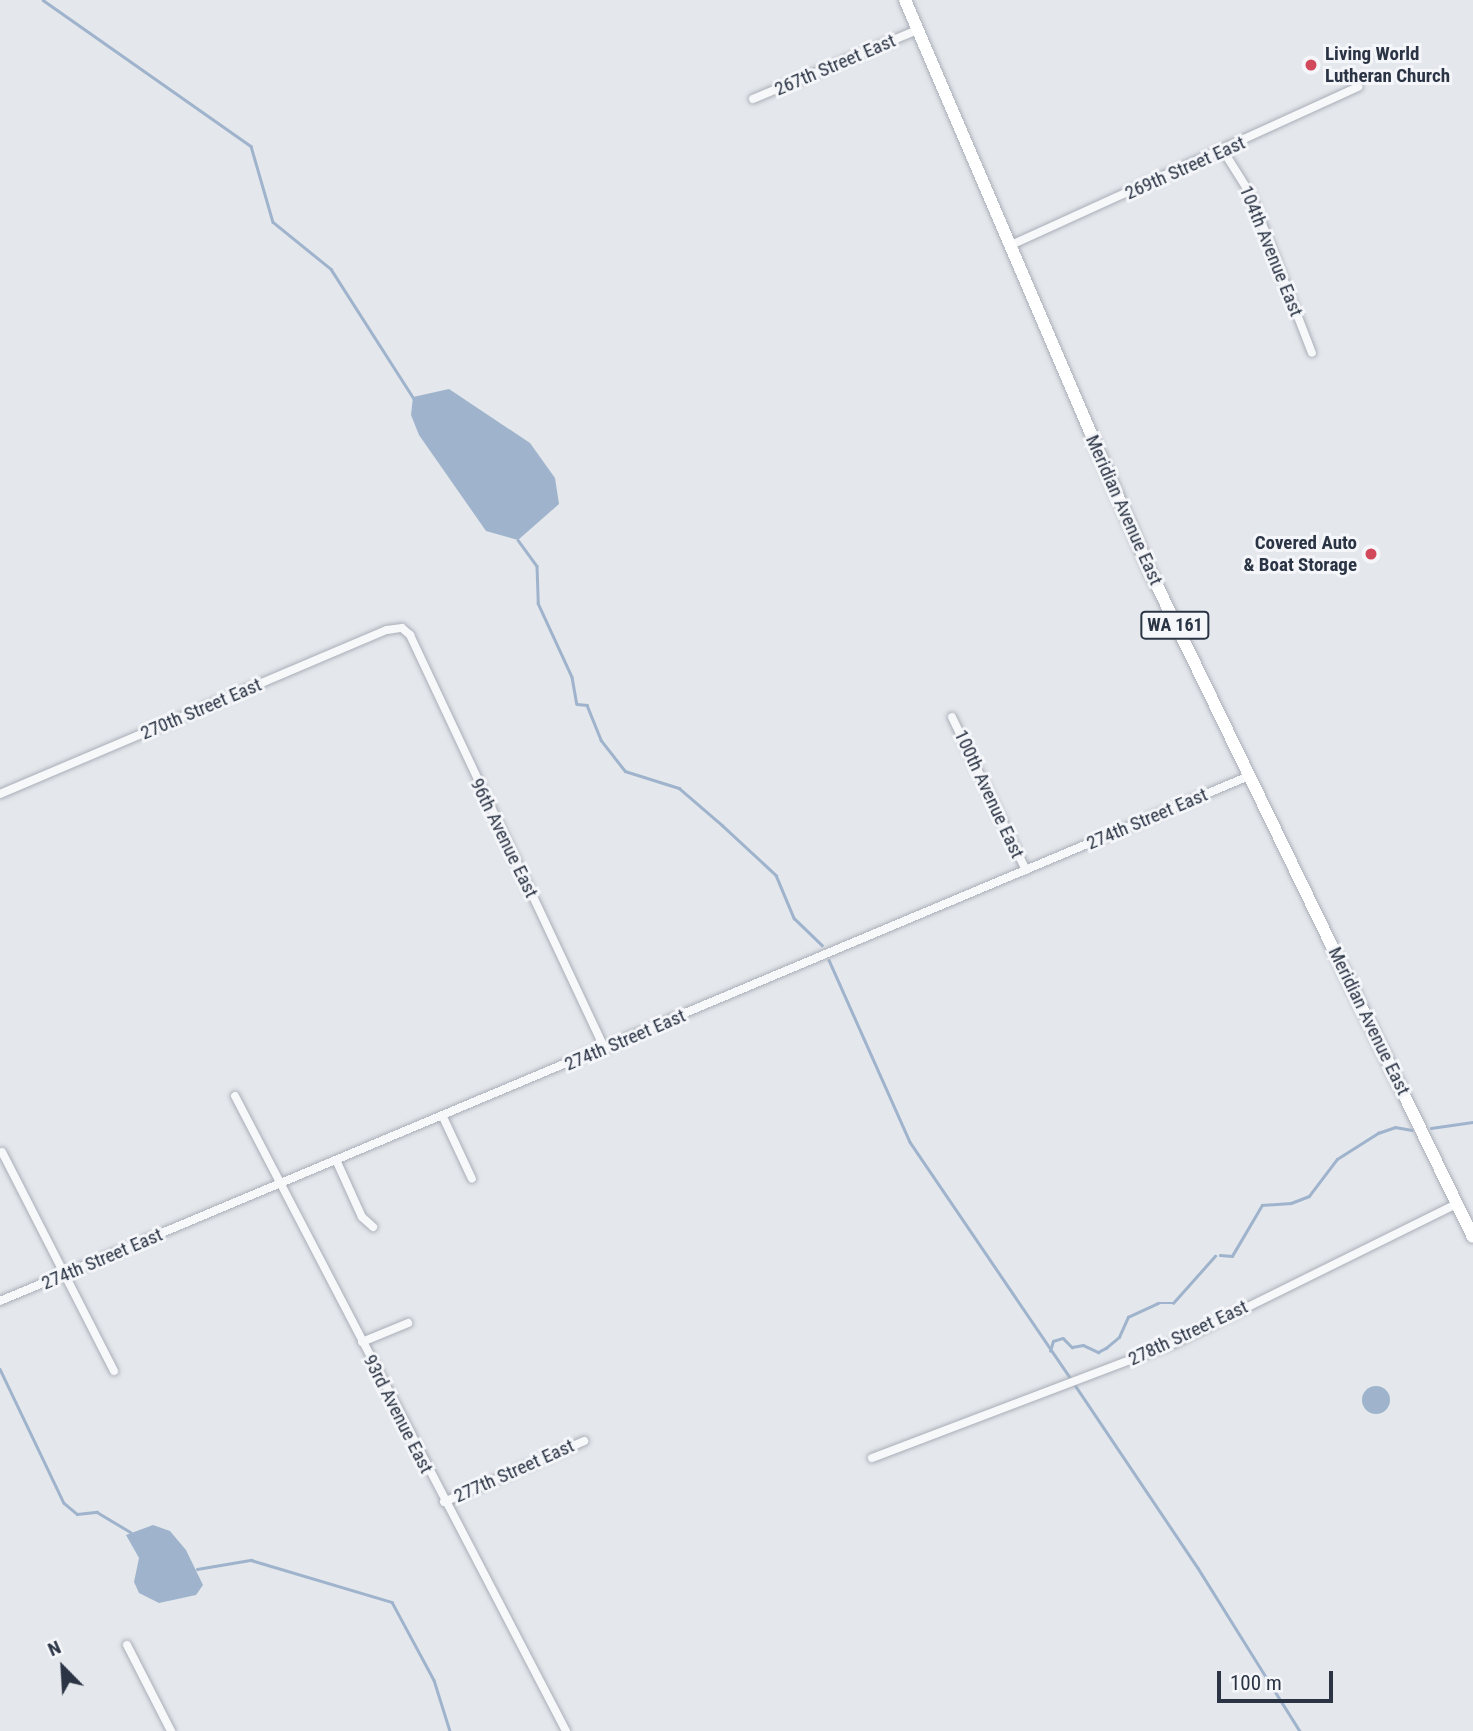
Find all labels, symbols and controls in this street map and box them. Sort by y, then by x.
street label: 267th Street East [771,29,899,101]
place label: Living World Lutheran Church [1325,43,1450,87]
marker: Living World Lutheran Church [1303,57,1319,73]
street label: 269th Street East [1121,131,1249,205]
street label: 104th Avenue East [1234,182,1308,320]
street label: Meridian Avenue East [1081,431,1167,589]
place label: Covered Auto & Boat Storage [1243,532,1357,576]
marker: Covered Auto & Boat Storage [1363,546,1379,562]
road number: WA 161 [1140,610,1210,640]
street label: 270th Street East [137,673,265,745]
street label: 100th Avenue East [949,726,1029,862]
street label: 96th Avenue East [465,775,543,901]
street label: 274th Street East [1083,783,1211,855]
street label: Meridian Avenue East [1323,943,1415,1099]
street label: 274th Street East [561,1004,689,1076]
street label: 274th Street East [38,1223,166,1295]
street label: 278th Street East [1125,1295,1251,1371]
street label: 93rd Avenue East [358,1351,438,1477]
street label: 277th Street East [450,1434,578,1508]
north arrow [28,1633,98,1703]
text: N [44,1635,64,1661]
scale bar [1221,1658,1336,1702]
text: 100 m [1230,1671,1282,1695]

